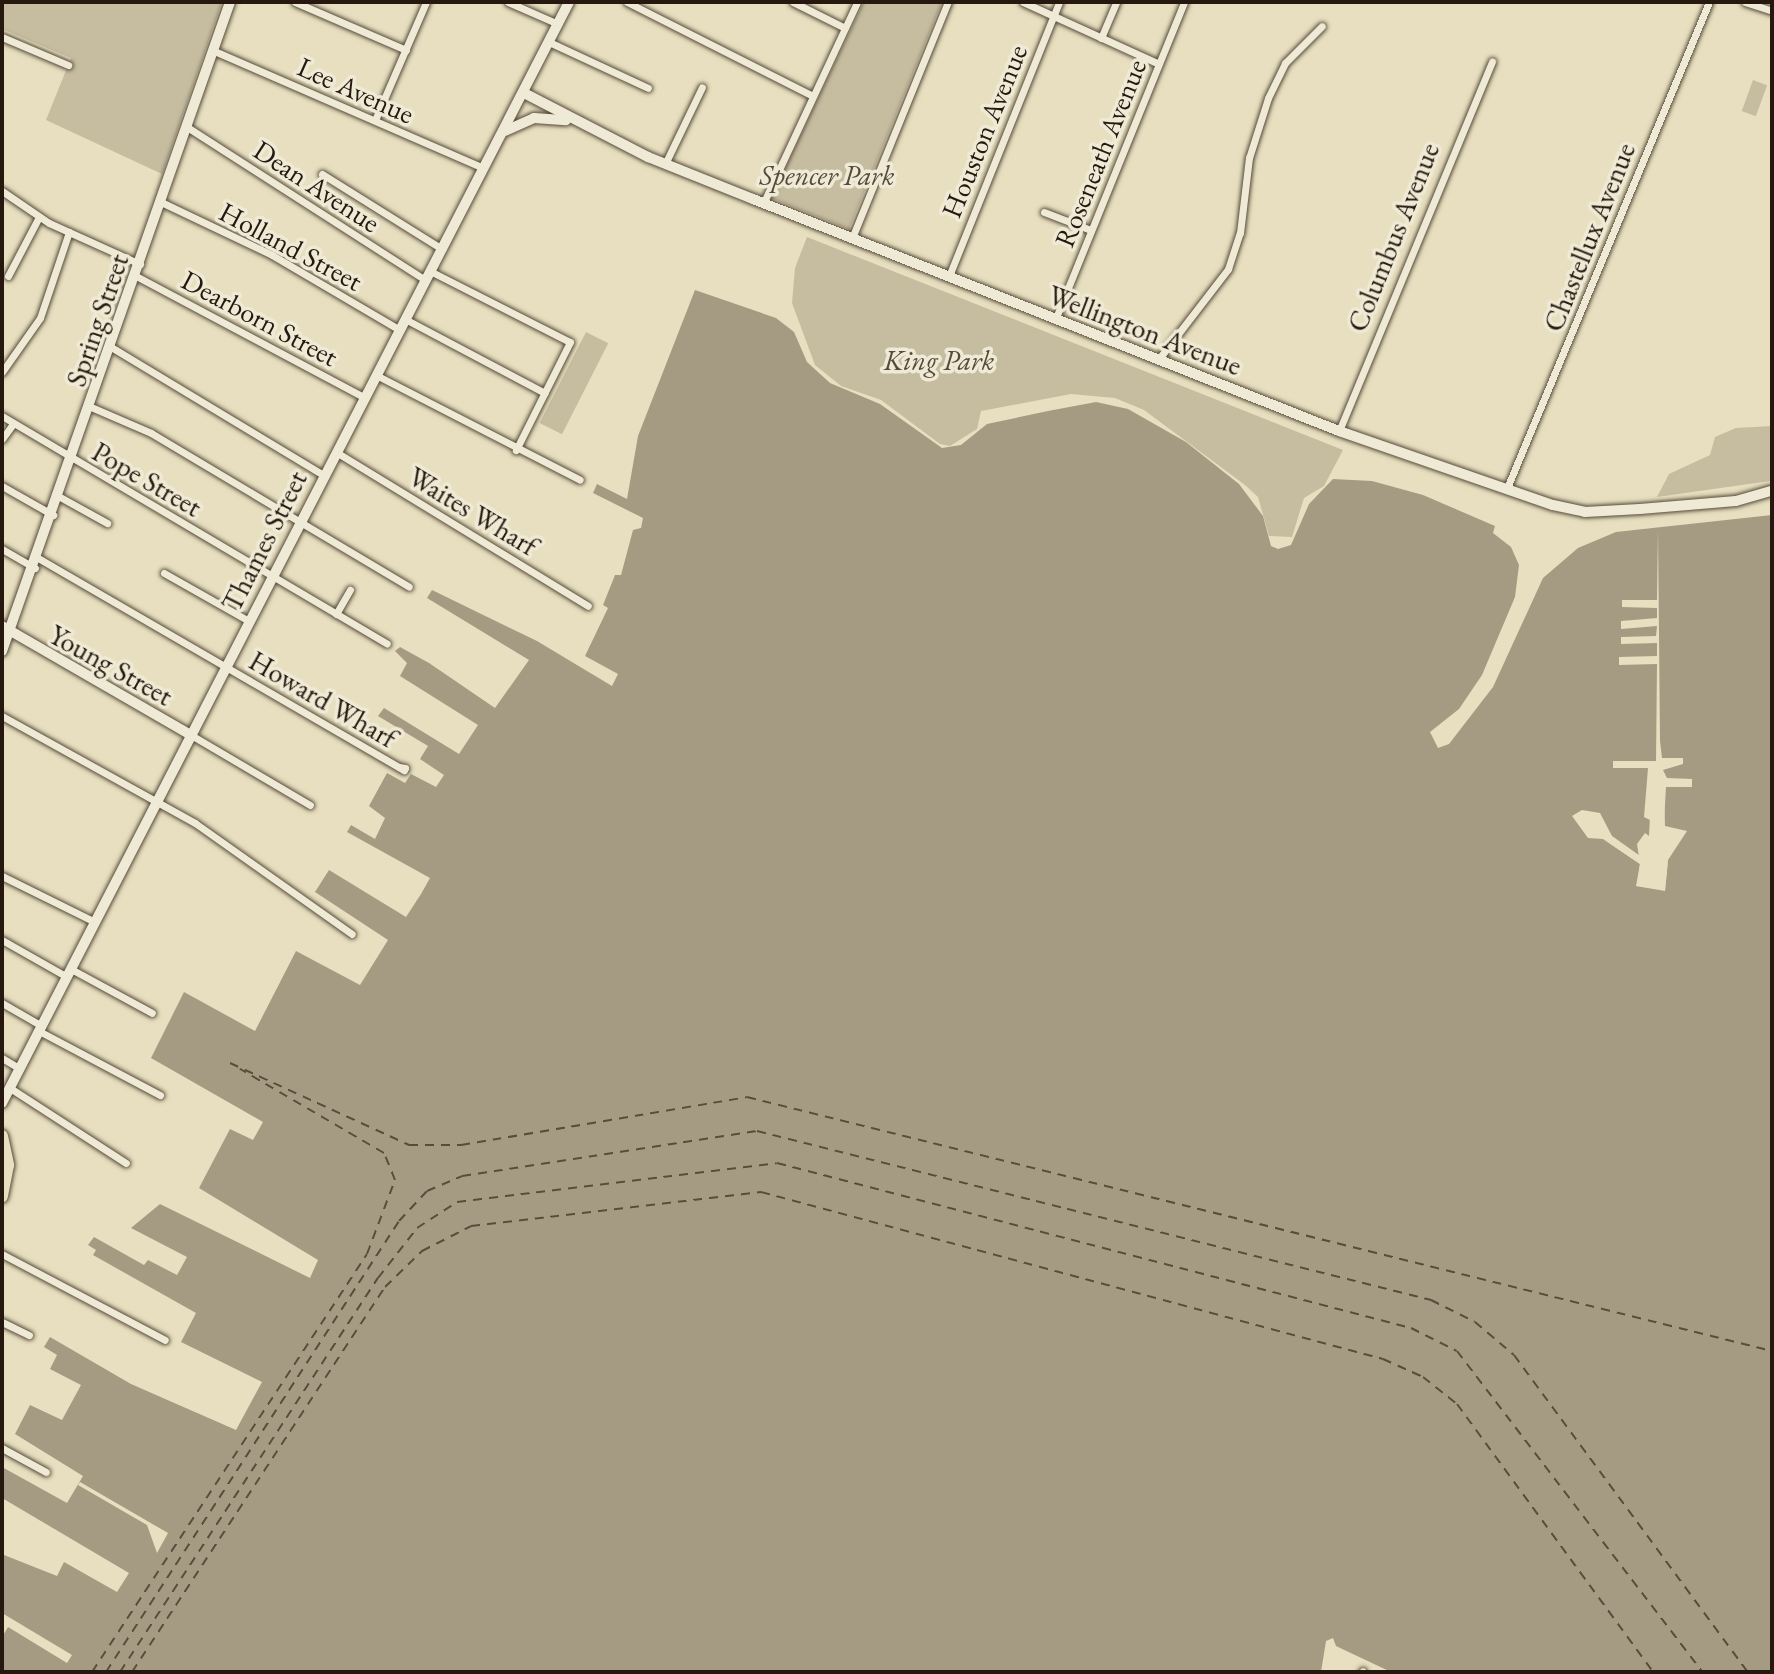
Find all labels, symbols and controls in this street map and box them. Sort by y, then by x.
street label: Houston Avenue [934,40,1034,222]
street label: Lee Avenue [293,49,419,131]
street label: Roseneath Avenue [1047,54,1153,252]
street label: Dean Avenue [247,133,387,239]
street label: Columbus Avenue [1340,138,1446,336]
street label: Chastellux Avenue [1536,138,1642,336]
park label: Spencer Park [760,158,894,192]
street label: Holland Street [214,194,368,298]
street label: Spring Street [59,249,135,391]
street label: Dearborn Street [176,263,344,373]
street label: Wellington Avenue [1044,278,1246,382]
park label: King Park [884,343,994,377]
street label: Pope Street [86,434,208,524]
street label: Waites Wharf [402,459,544,563]
street label: Thames Street [214,465,314,617]
street label: Young Street [43,617,179,713]
street label: Howard Wharf [243,643,403,755]

